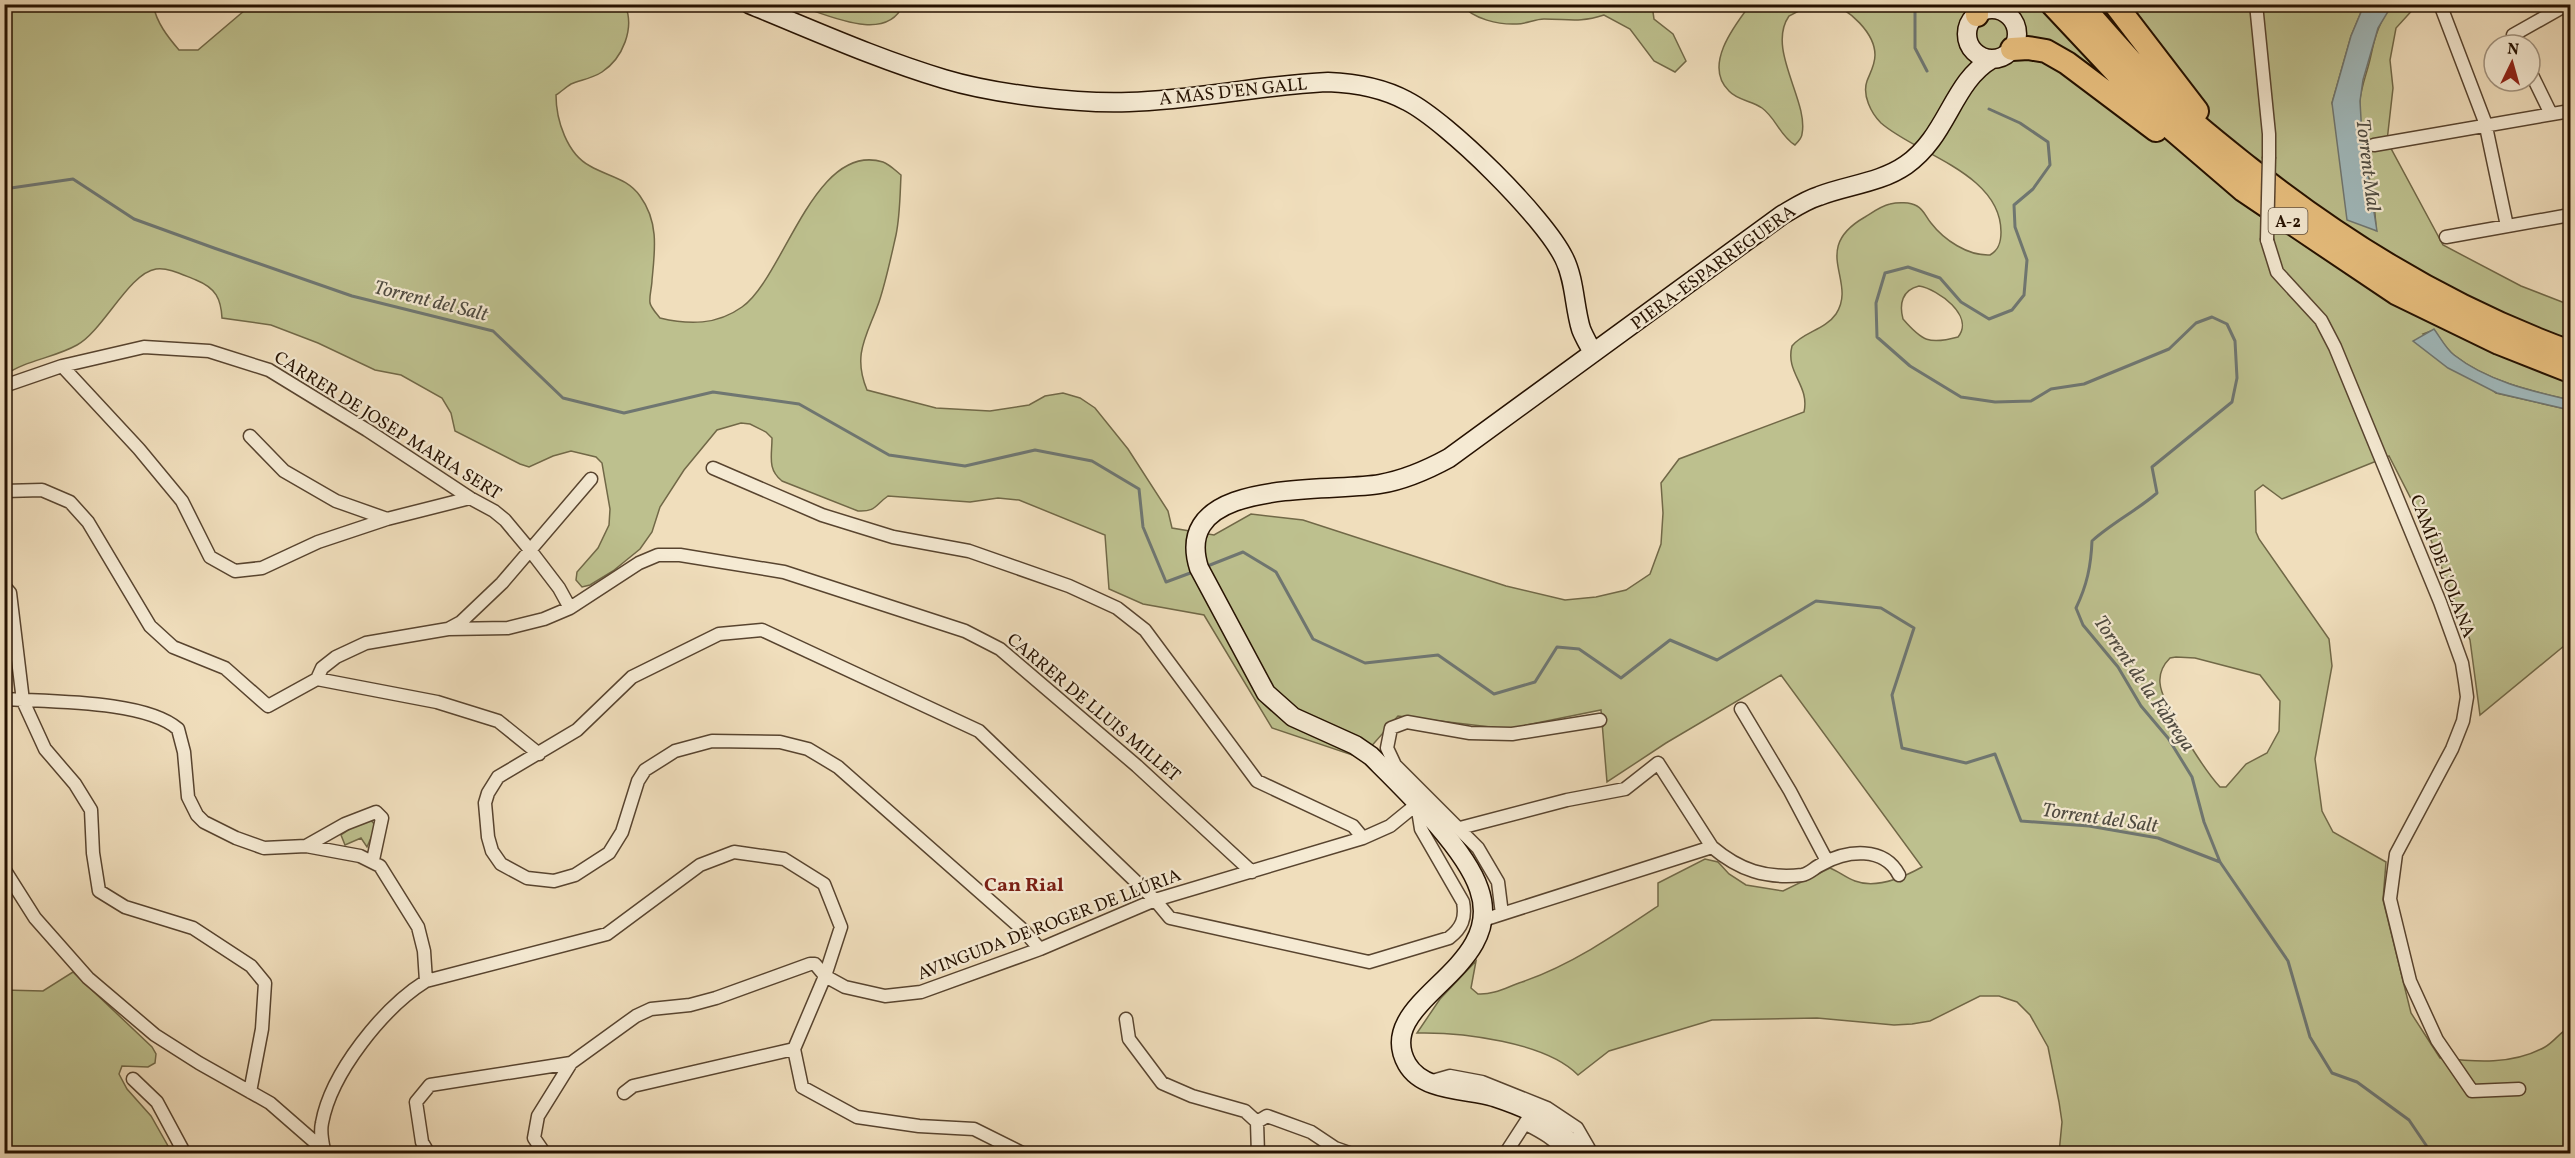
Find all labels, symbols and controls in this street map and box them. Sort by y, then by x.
north arrow [2482,33,2542,93]
text: N [2506,39,2520,62]
street label: A MAS D'EN GALL [1158,72,1308,113]
water label: Torrent Mal [2347,117,2387,213]
street label: PIERA-ESPARREGUERA [1626,200,1802,337]
road number: A-2 [2268,208,2308,234]
water label: Torrent del Salt [370,274,491,330]
street label: CARRER DE JOSEP MARIA SERT [269,346,506,507]
street label: CAMÍ DE L'OLANA [2403,491,2481,642]
water label: Torrent de la Fàbrega [2086,610,2201,758]
street label: CARRER DE LLUIS MILLET [1001,628,1185,789]
water label: Torrent del Salt [2040,797,2160,841]
street label: AVINGUDA DE ROGER DE LLÚRIA [914,863,1185,987]
district label: Can Rial [984,872,1064,900]

